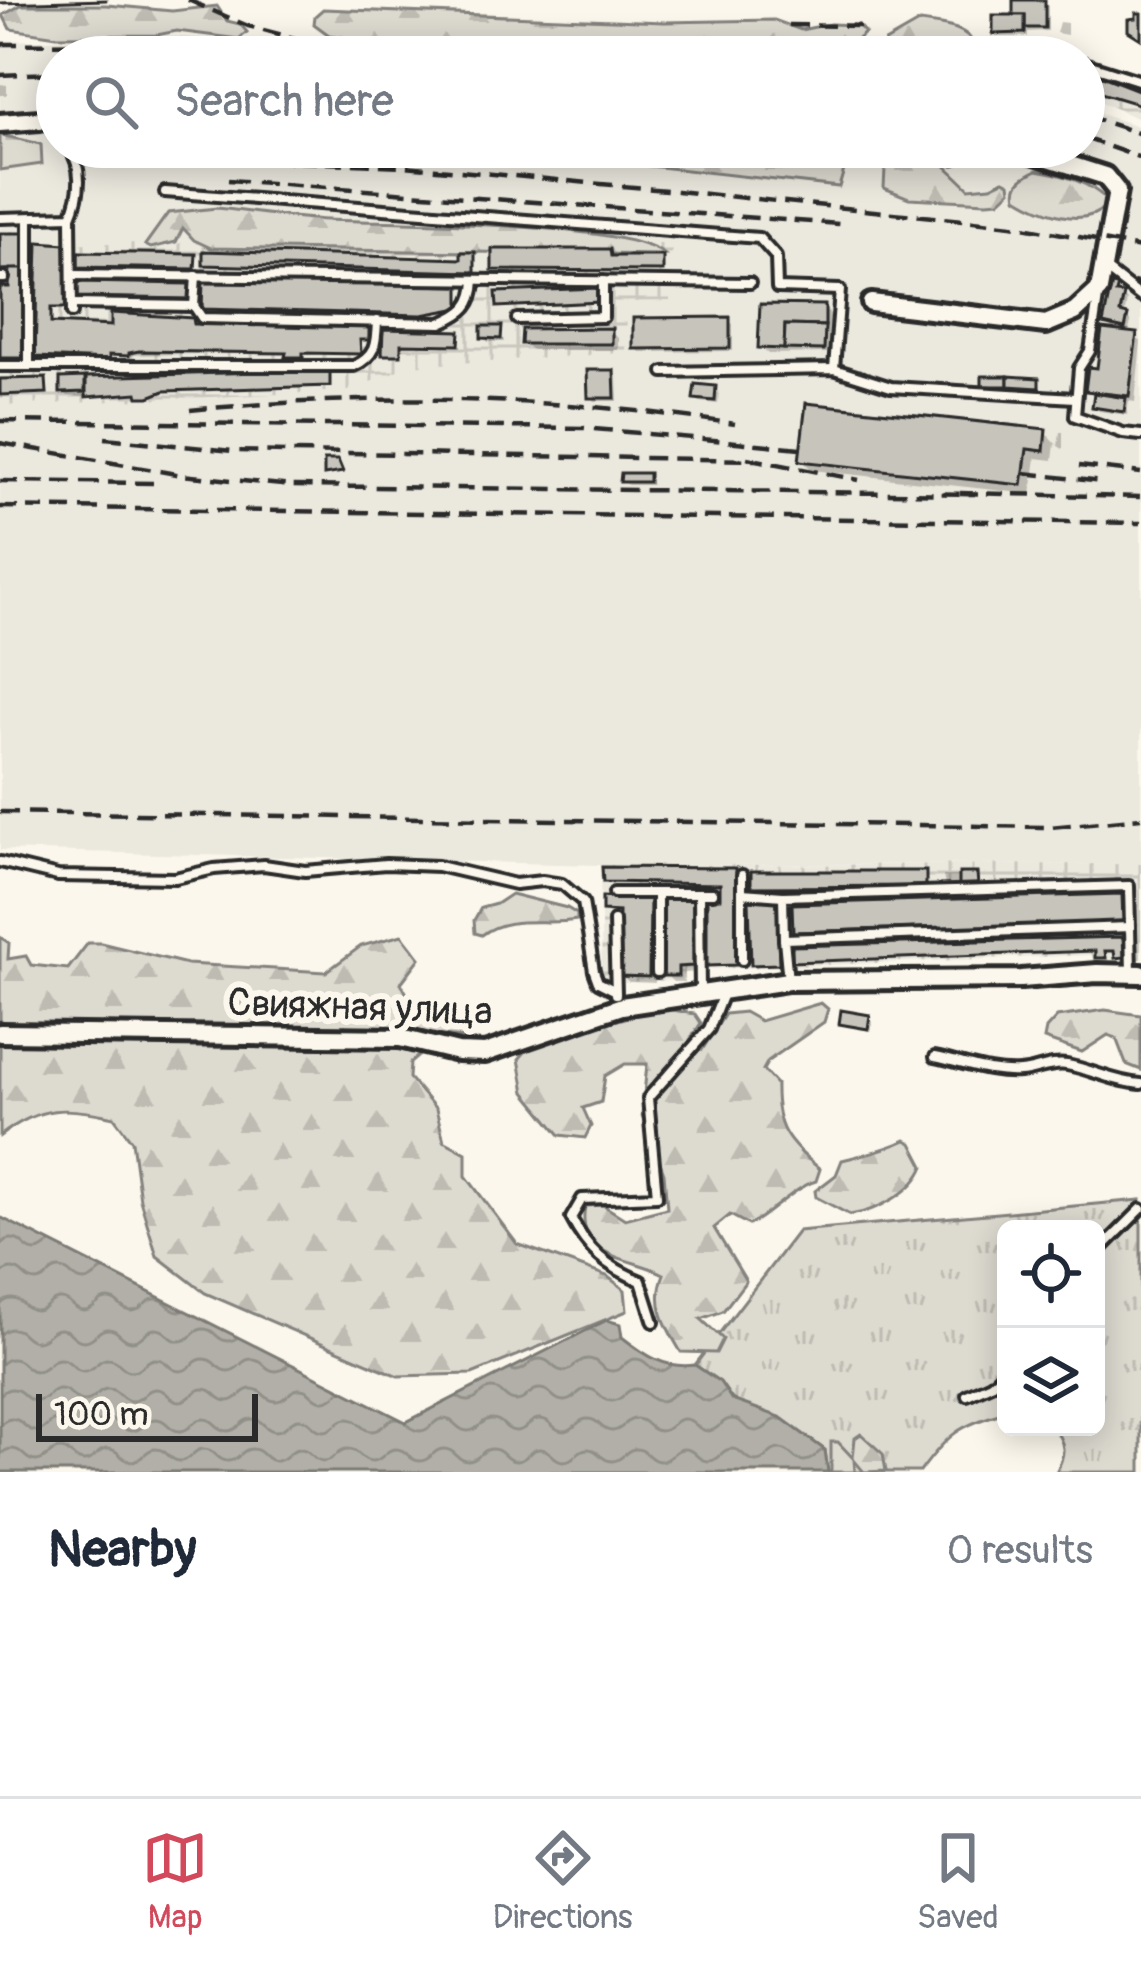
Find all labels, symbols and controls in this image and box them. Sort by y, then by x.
search box [36,36,1105,168]
icon: search [78,69,144,135]
text: Search here [174,74,394,130]
street label: Свияжная улица [227,978,493,1036]
map controls [997,1220,1105,1436]
button: locate [997,1220,1105,1328]
button: layers [997,1328,1105,1436]
scale bar [36,1388,258,1441]
text: 100 m [54,1394,148,1435]
text: Nearby [48,1518,196,1582]
text: 0 results [947,1526,1093,1575]
tab: Map [142,1825,208,1938]
tab: Directions [493,1825,633,1938]
tab: Saved [917,1825,999,1938]

